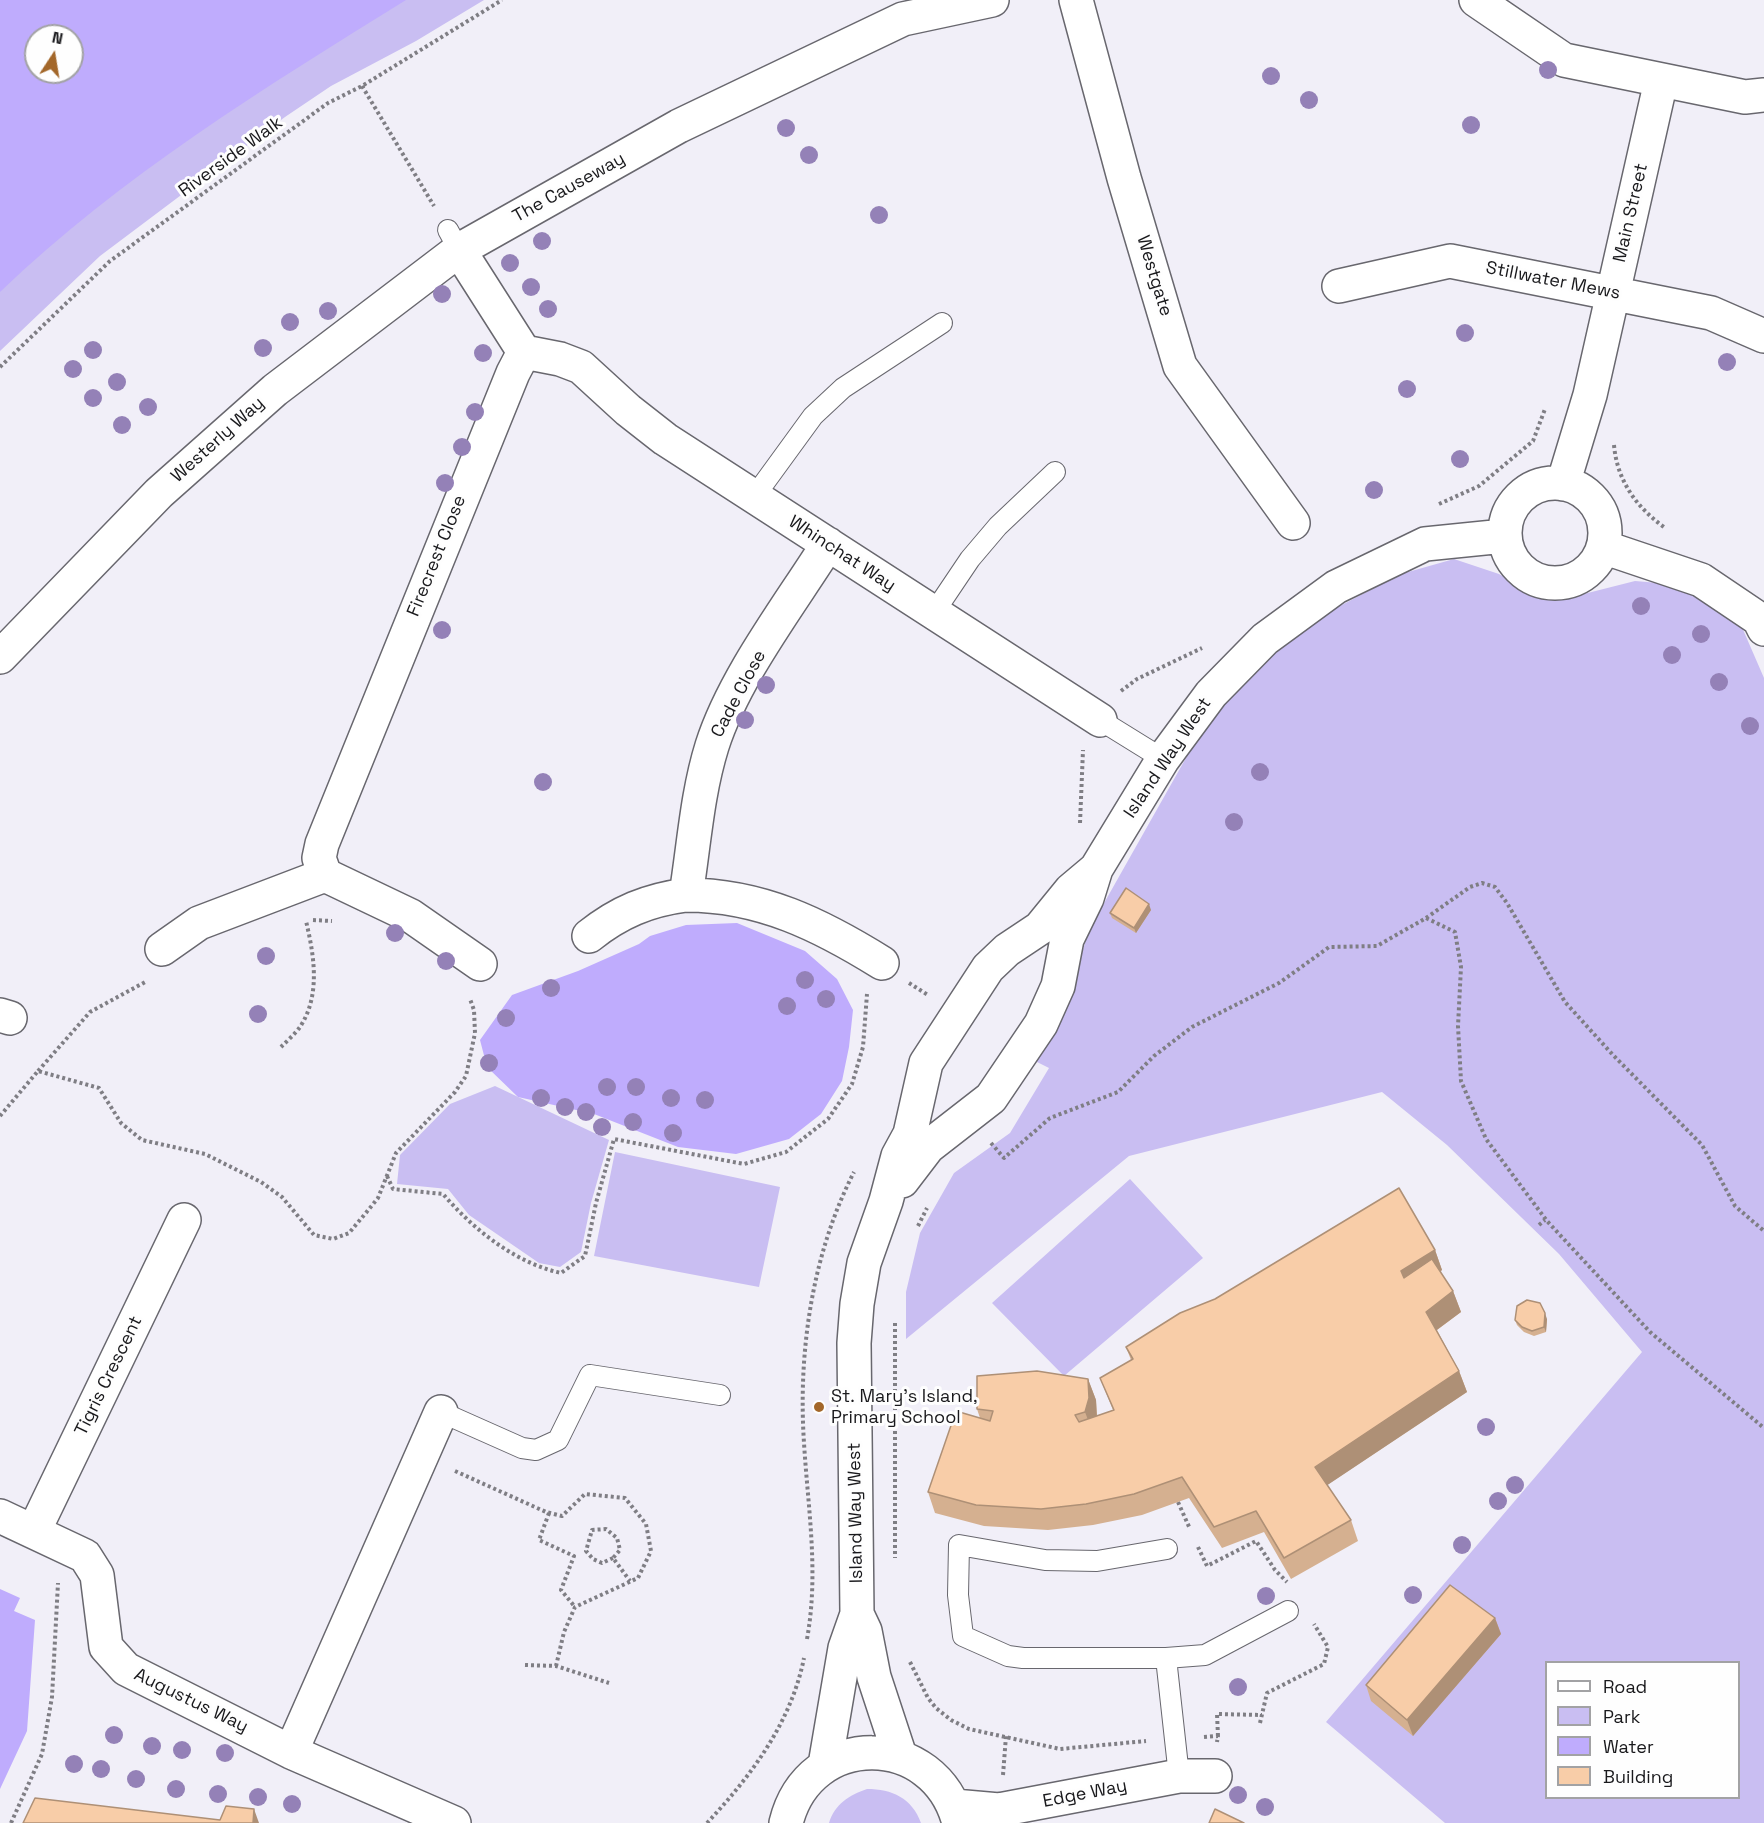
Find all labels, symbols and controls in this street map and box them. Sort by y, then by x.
north arrow [24,24,84,84]
text: N [50,26,65,49]
street label: Riverside Walk [175,112,287,202]
street label: The Causeway [509,148,629,228]
street label: Main Street [1609,161,1653,265]
street label: Westgate [1131,233,1177,319]
street label: Stillwater Mews [1484,257,1622,305]
street label: Westerly Way [167,393,269,487]
street label: Firecrest Close [403,492,471,620]
street label: Whinchat Way [784,511,900,597]
street label: Cade Close [707,647,771,741]
street label: Island Way West [1120,694,1216,822]
street label: Tigris Crescent [71,1313,147,1439]
place label: St. Mary's Island, Primary School [831,1386,978,1428]
marker: St. Mary's Island, Primary School [812,1400,826,1414]
street label: Island Way West [844,1442,868,1584]
legend [1545,1661,1740,1799]
street label: Augustus Way [130,1664,252,1738]
text: Road [1603,1675,1647,1698]
text: Park [1603,1705,1640,1728]
text: Water [1603,1735,1654,1758]
text: Building [1603,1765,1673,1788]
street label: Edge Way [1041,1775,1129,1813]

